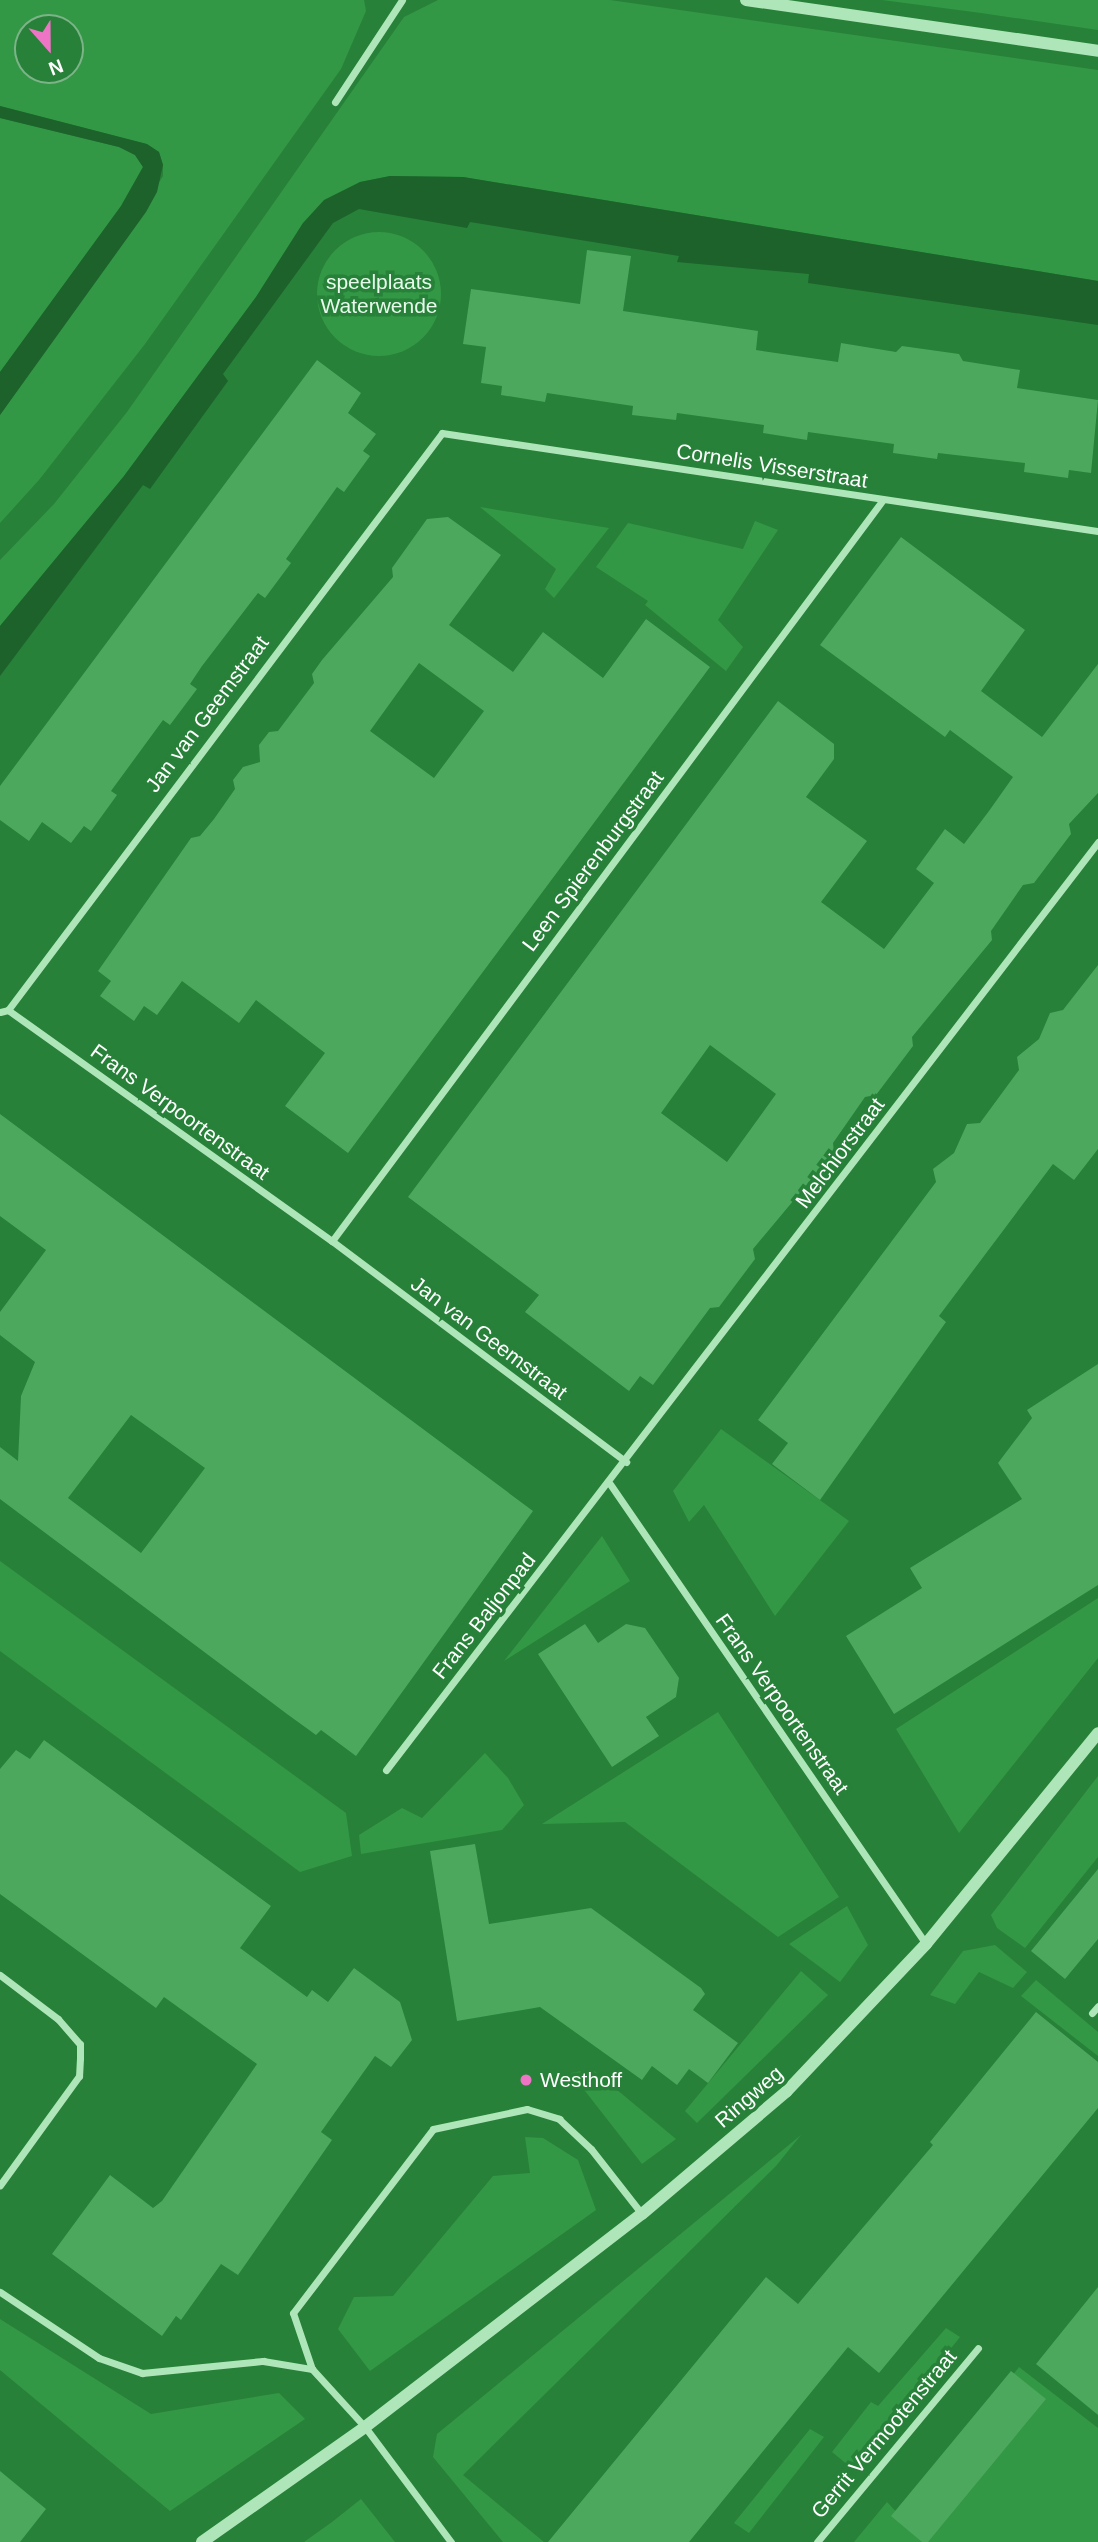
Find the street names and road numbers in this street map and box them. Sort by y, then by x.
street label: Cornelis Visserstraat [675,438,869,494]
street label: Jan van Geemstraat [140,631,274,797]
street label: Leen Spierenburgstraat [517,766,669,956]
street label: Frans Verpoortenstraat [86,1039,274,1185]
street label: Melchiorstraat [790,1093,890,1213]
street label: Jan van Geemstraat [406,1271,572,1405]
street label: Frans Baljonpad [427,1548,541,1684]
street label: Frans Verpoortenstraat [710,1609,854,1799]
street label: Ringweg [710,2061,788,2133]
street label: Gerrit Vermootenstraat [806,2345,962,2523]

